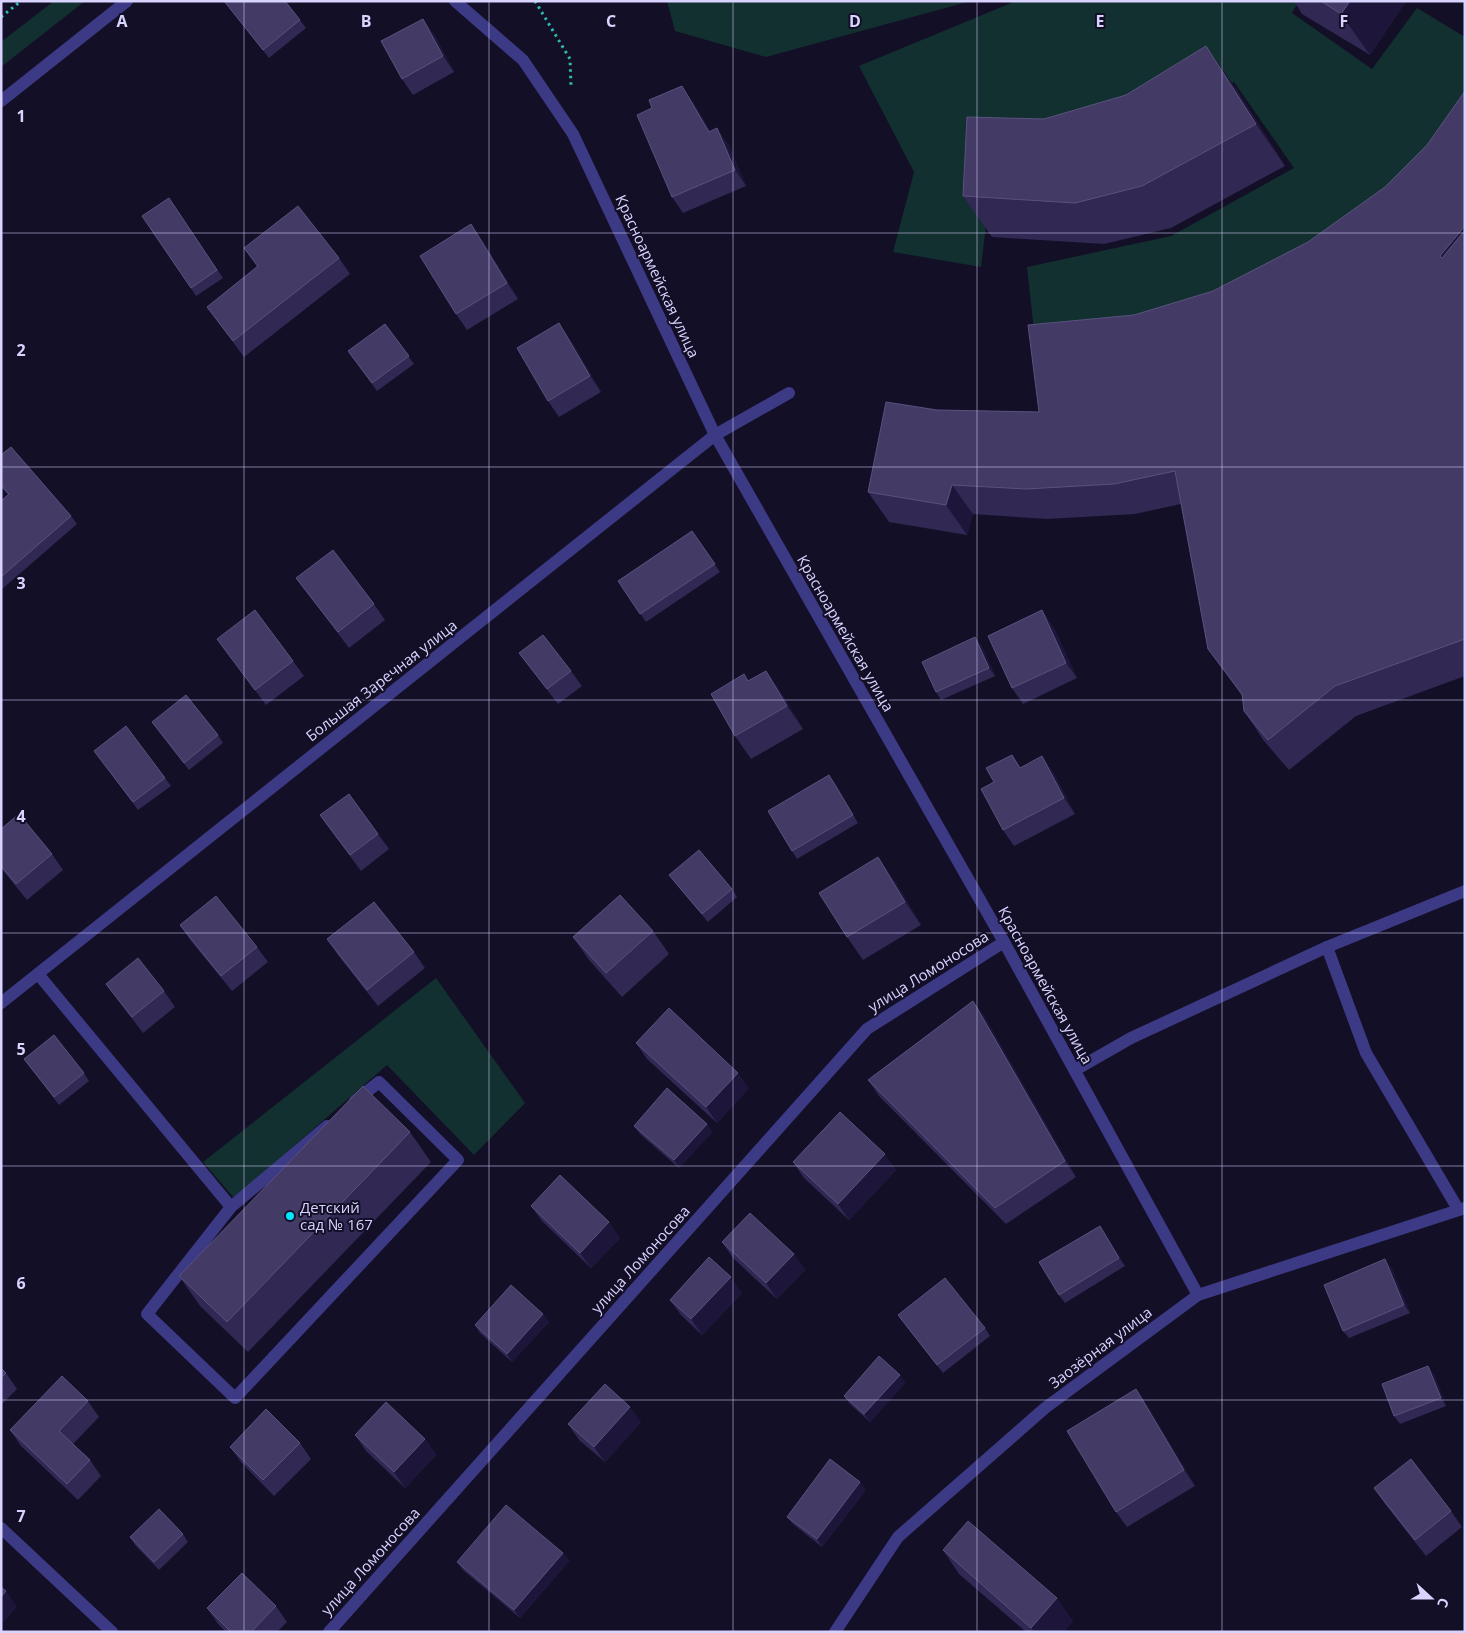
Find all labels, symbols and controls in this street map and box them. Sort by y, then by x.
text: A [116,10,128,32]
text: B [361,10,371,32]
text: C [606,10,616,32]
text: D [849,10,861,32]
text: E [1096,10,1105,32]
text: F [1340,10,1348,32]
text: 1 [16,105,26,127]
street label: Красноармейская улица [611,191,705,361]
text: 2 [16,339,26,361]
street label: Красноармейская улица [793,551,899,715]
text: 3 [16,572,26,594]
street label: Большая Заречная улица [301,615,461,745]
text: 4 [16,805,26,827]
street label: Красноармейская улица [994,902,1098,1068]
street label: улица Ломоносова [864,926,992,1016]
text: 5 [16,1038,26,1060]
place label: Детский сад № 167 [300,1197,373,1234]
street label: улица Ломоносова [586,1201,694,1317]
marker: Детский сад № 167 [284,1210,296,1222]
text: 6 [16,1272,26,1294]
street label: Заозёрная улица [1044,1302,1156,1392]
street label: улица Ломоносова [316,1503,424,1619]
text: 7 [16,1505,26,1527]
north arrow [1406,1573,1456,1623]
text: С [1433,1595,1454,1610]

